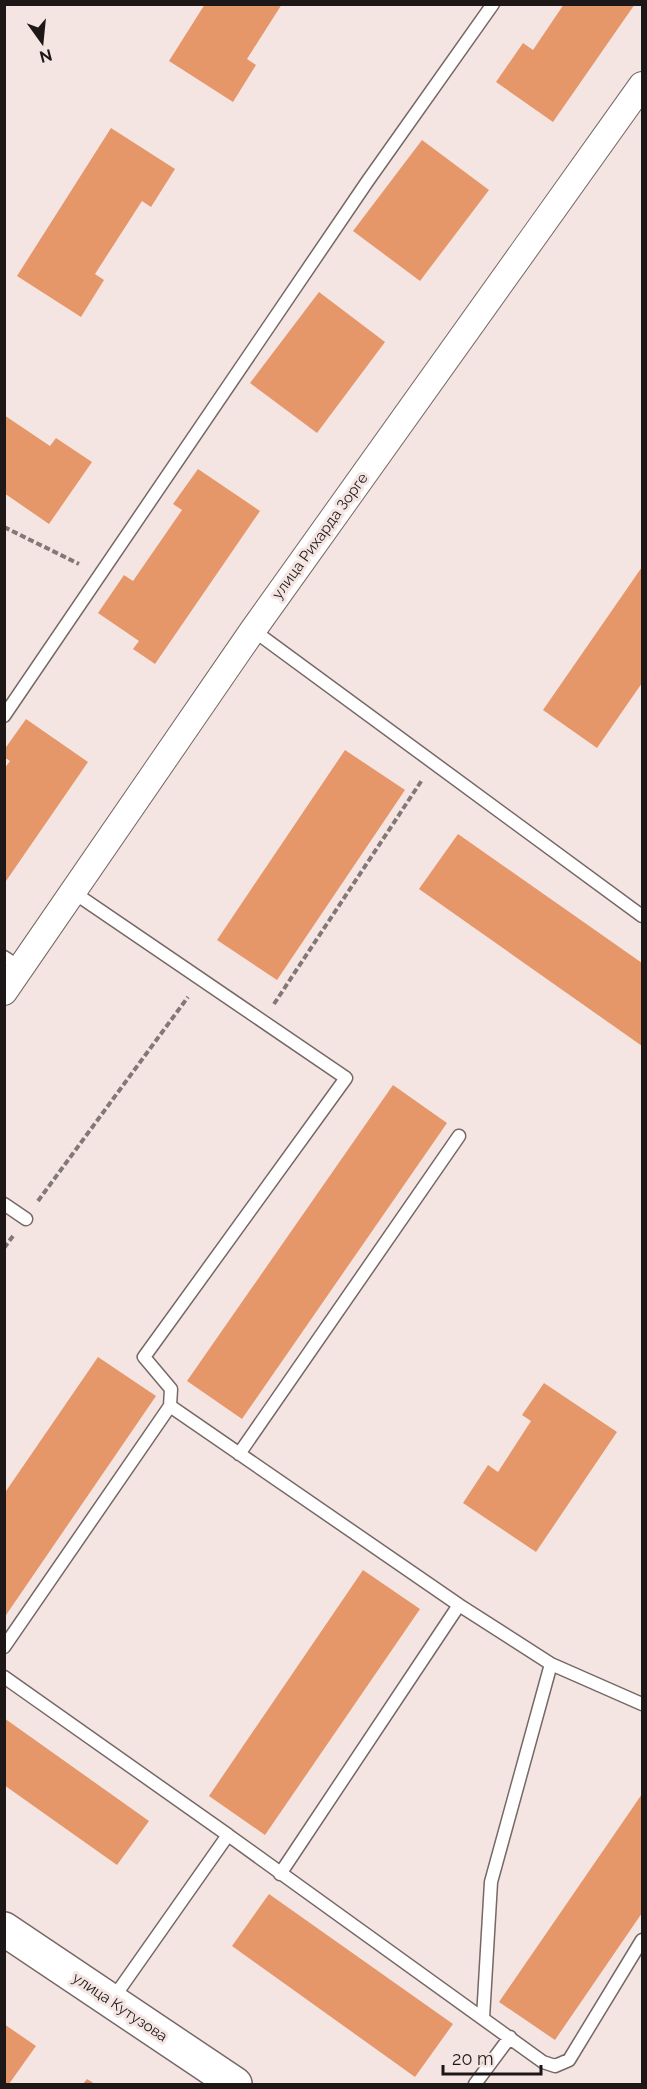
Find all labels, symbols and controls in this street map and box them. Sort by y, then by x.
north arrow [12,12,72,72]
text: N [37,45,54,67]
street label: улица Рихарда Зорге [268,469,372,603]
street label: улица Кутузова [69,1969,171,2045]
scale bar [443,2038,540,2076]
text: 20 m [452,2048,494,2069]

